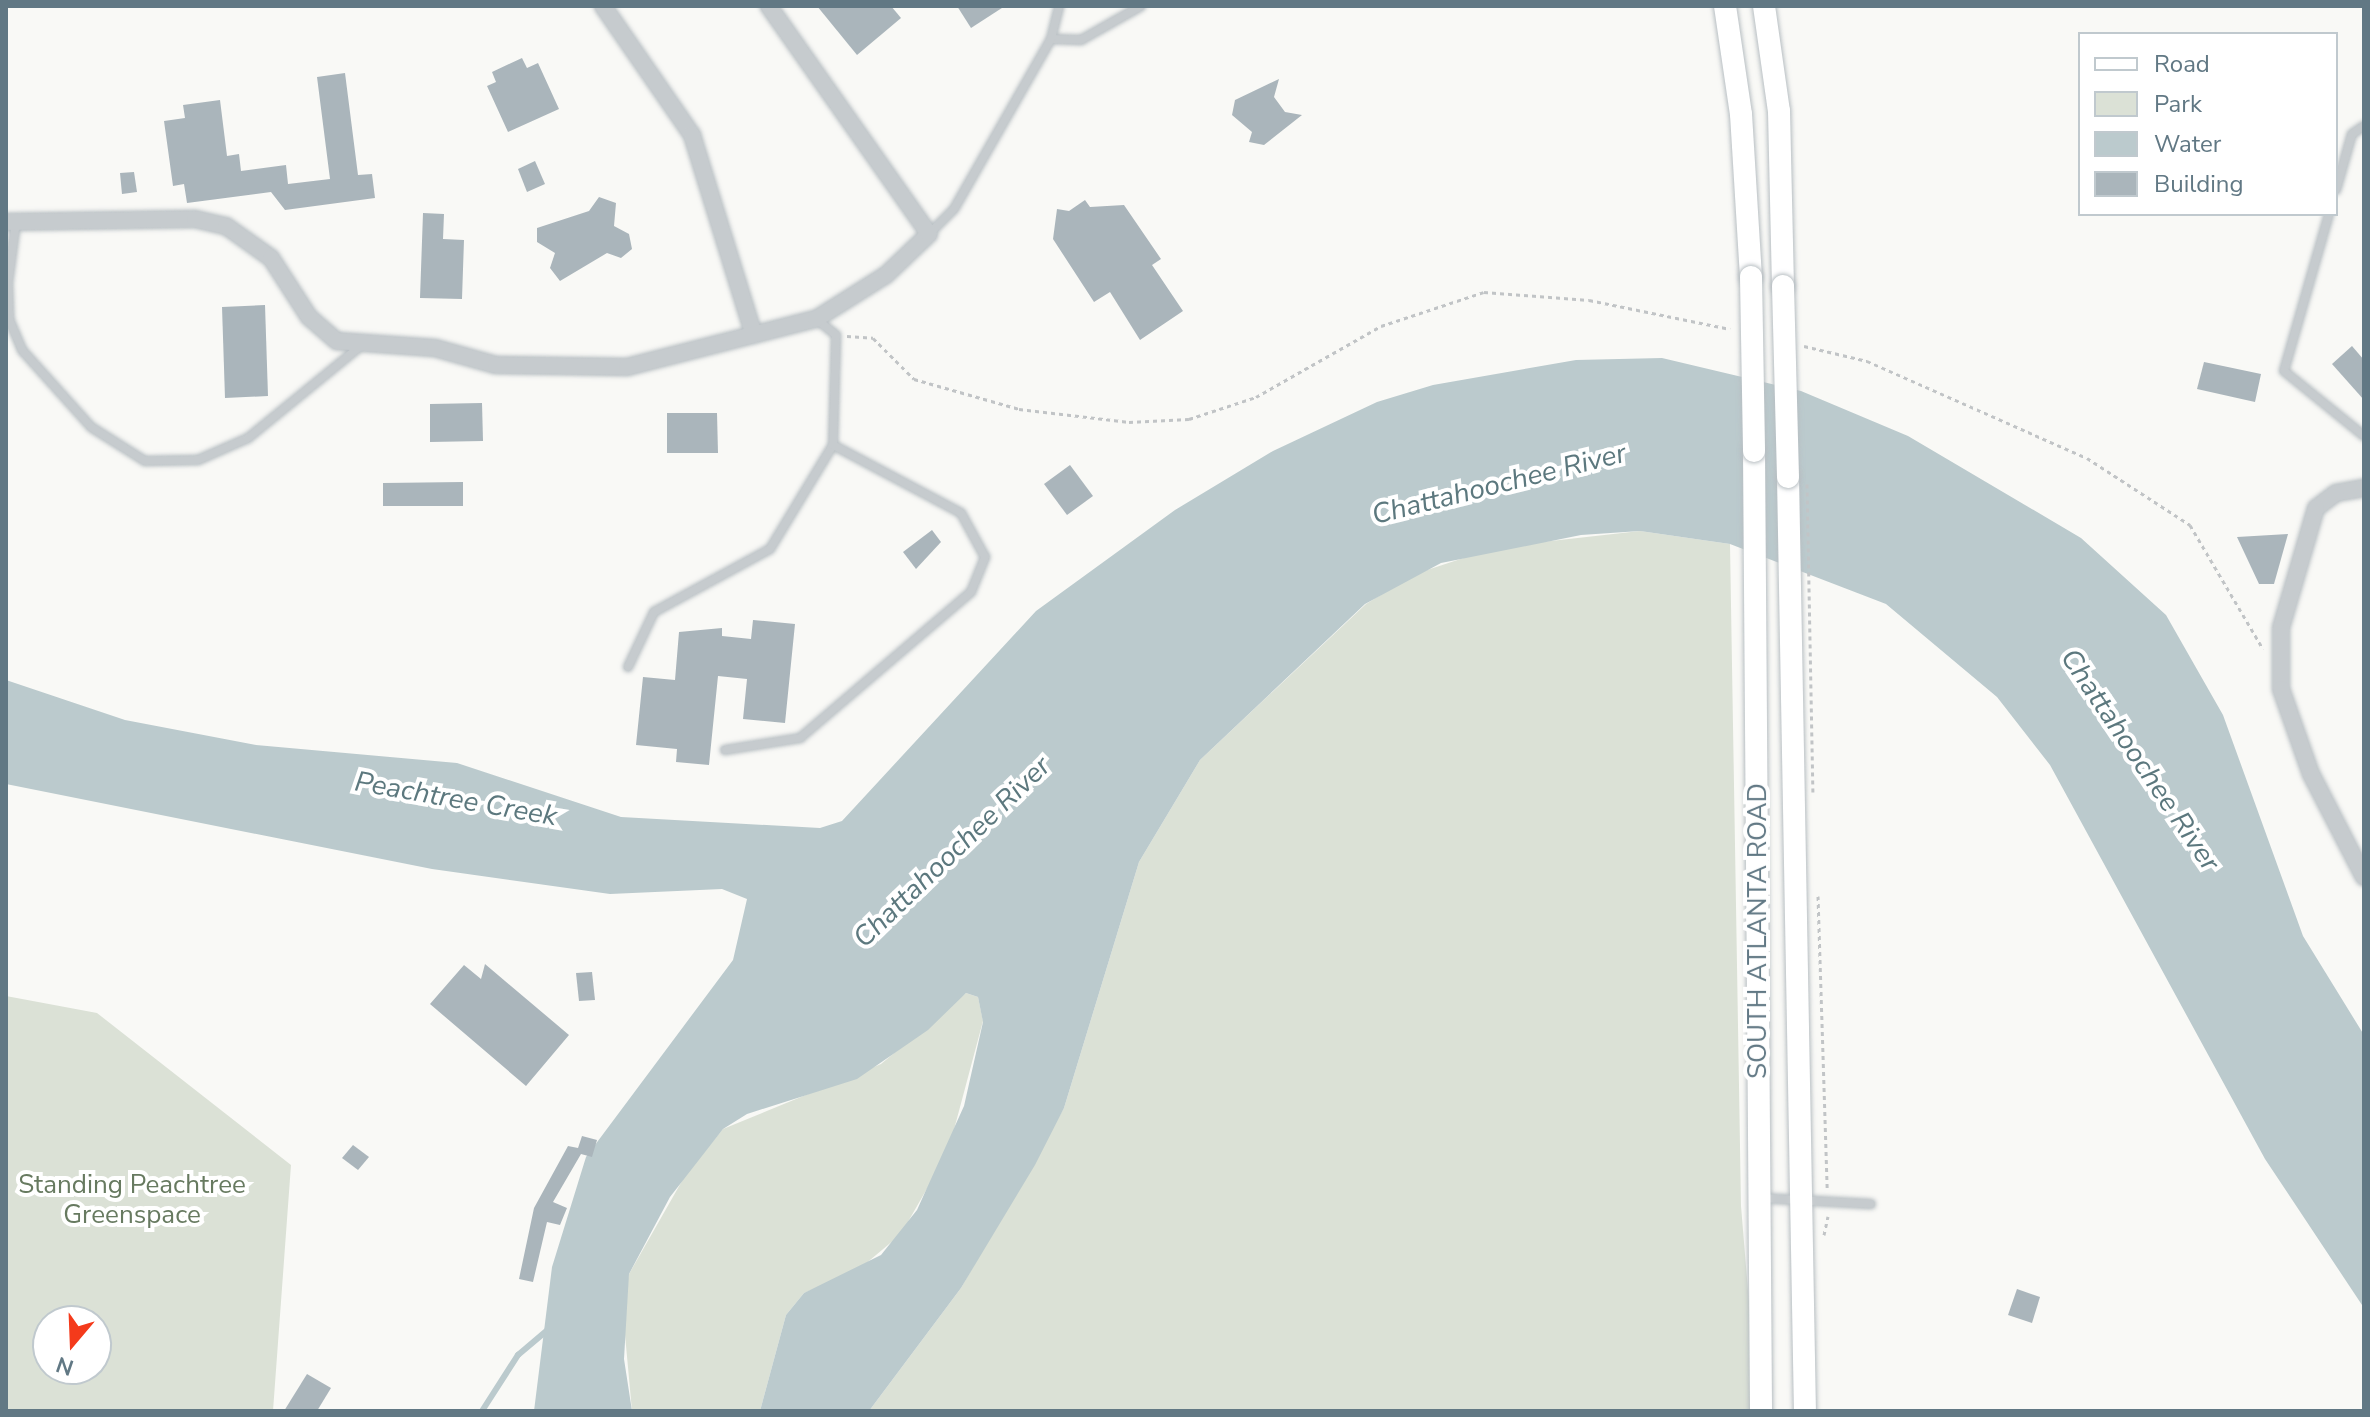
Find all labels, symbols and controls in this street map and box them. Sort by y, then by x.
legend [2078,32,2338,216]
text: Road [2154,48,2210,80]
text: Park [2154,88,2202,120]
text: Water [2154,128,2221,160]
text: Building [2154,168,2244,200]
water label: Chattahoochee River [1368,436,1630,532]
water label: Chattahoochee River [2053,642,2227,878]
water label: Chattahoochee River [846,749,1058,955]
water label: Peachtree Creek [352,765,560,833]
street label: SOUTH ATLANTA ROAD [1742,783,1774,1079]
park label: Standing Peachtree Greenspace [18,1169,246,1230]
north arrow [32,1305,112,1385]
text: N [52,1349,78,1383]

